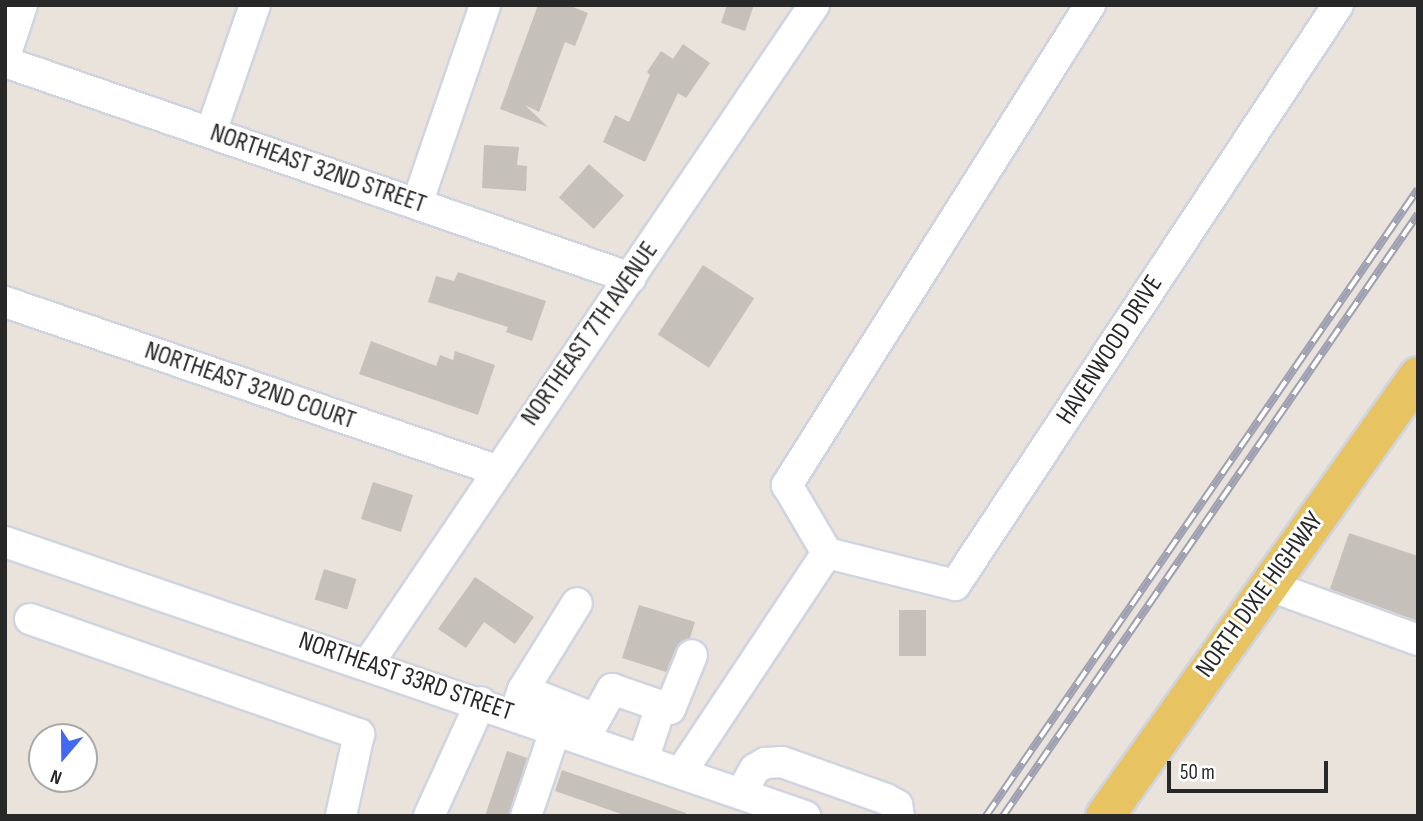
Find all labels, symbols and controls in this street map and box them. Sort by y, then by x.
street label: NORTHEAST 32ND STREET [206,117,430,221]
street label: NORTHEAST 7TH AVENUE [515,236,665,432]
street label: HAVENWOOD DRIVE [1050,270,1170,430]
street label: NORTHEAST 32ND COURT [140,335,360,437]
street label: NORTH DIXIE HIGHWAY [1190,506,1330,684]
street label: NORTHEAST 33RD STREET [295,626,517,728]
north arrow [28,723,98,793]
scale bar [1171,748,1332,792]
text: 50 m [1180,760,1215,785]
text: N [48,764,65,789]

